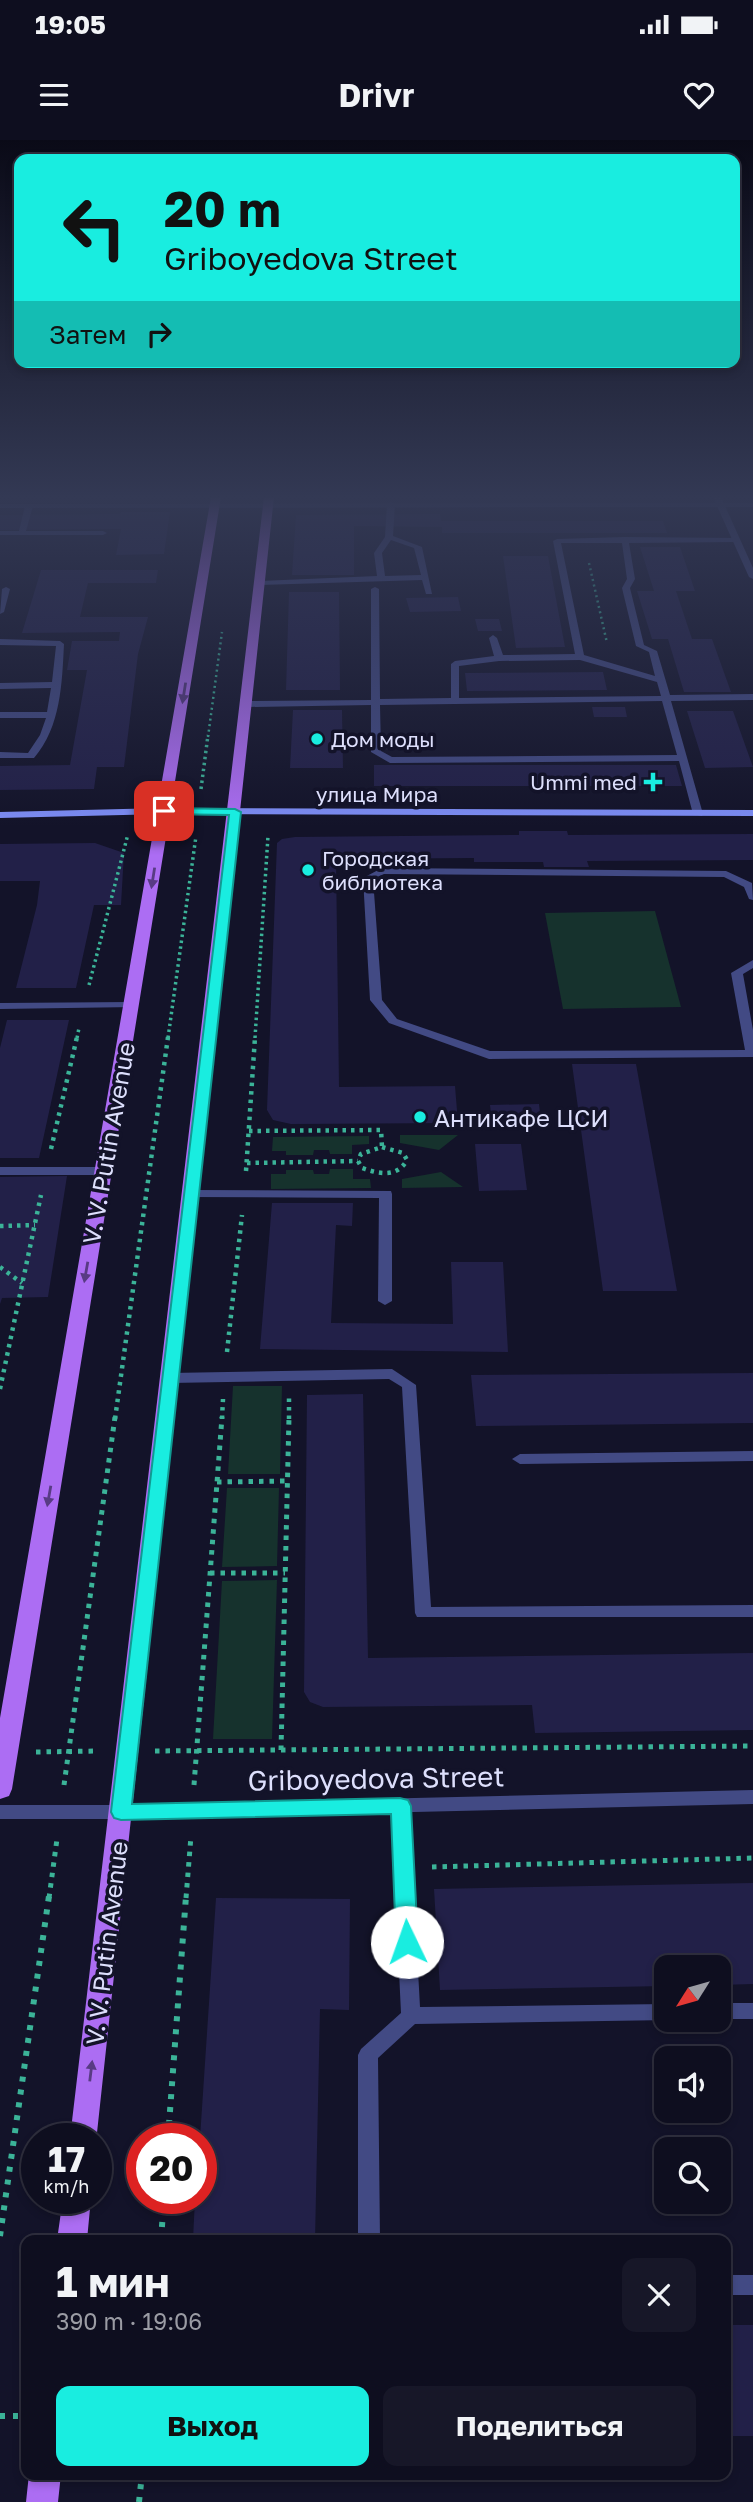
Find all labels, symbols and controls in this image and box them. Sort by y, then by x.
text: 19:05 [35,9,106,40]
icon: menu [35,76,73,114]
text: Drivr [339,76,414,114]
icon: heart [680,76,718,114]
text: 20 m [164,179,281,238]
icon: left [49,182,140,273]
text: Griboyedova Street [164,239,458,277]
icon: right [140,315,178,353]
text: Затем [49,319,126,350]
one-way arrow [178,682,189,704]
place label: Дом моды [331,726,435,752]
marker: Дом моды [309,731,325,747]
place label: Ummi med [530,769,637,795]
marker: Ummi med [643,772,663,792]
pin [134,781,194,841]
street label: улица Мира [316,781,438,807]
icon: arrive [145,792,183,830]
place label: Городская библиотека [322,845,443,895]
marker: Городская библиотека [300,862,316,878]
one-way arrow [147,868,158,890]
street label: V. V. Putin Avenue [76,1040,140,1246]
place label: Антикафе ЦСИ [434,1103,609,1132]
marker: Антикафе ЦСИ [412,1109,428,1125]
one-way arrow [80,1261,91,1283]
one-way arrow [43,1485,54,1507]
street label: Griboyedova Street [247,1759,505,1797]
street label: V. V. Putin Avenue [79,1839,133,2047]
position arrow [370,1905,444,1979]
north arrow [654,1955,732,2032]
map controls [654,1955,731,2214]
button: sound [654,2046,731,2123]
one-way arrow [86,2060,97,2082]
speed limit sign: 20 [126,2123,217,2214]
button: search [654,2137,731,2214]
text: 17 [48,2138,85,2180]
text: km/h [44,2175,89,2197]
text: 1 мин [56,2256,170,2306]
button: close [622,2258,696,2332]
text: 390 m · 19:06 [56,2307,202,2335]
button: Выход [56,2386,369,2466]
button: Поделиться [383,2386,696,2466]

